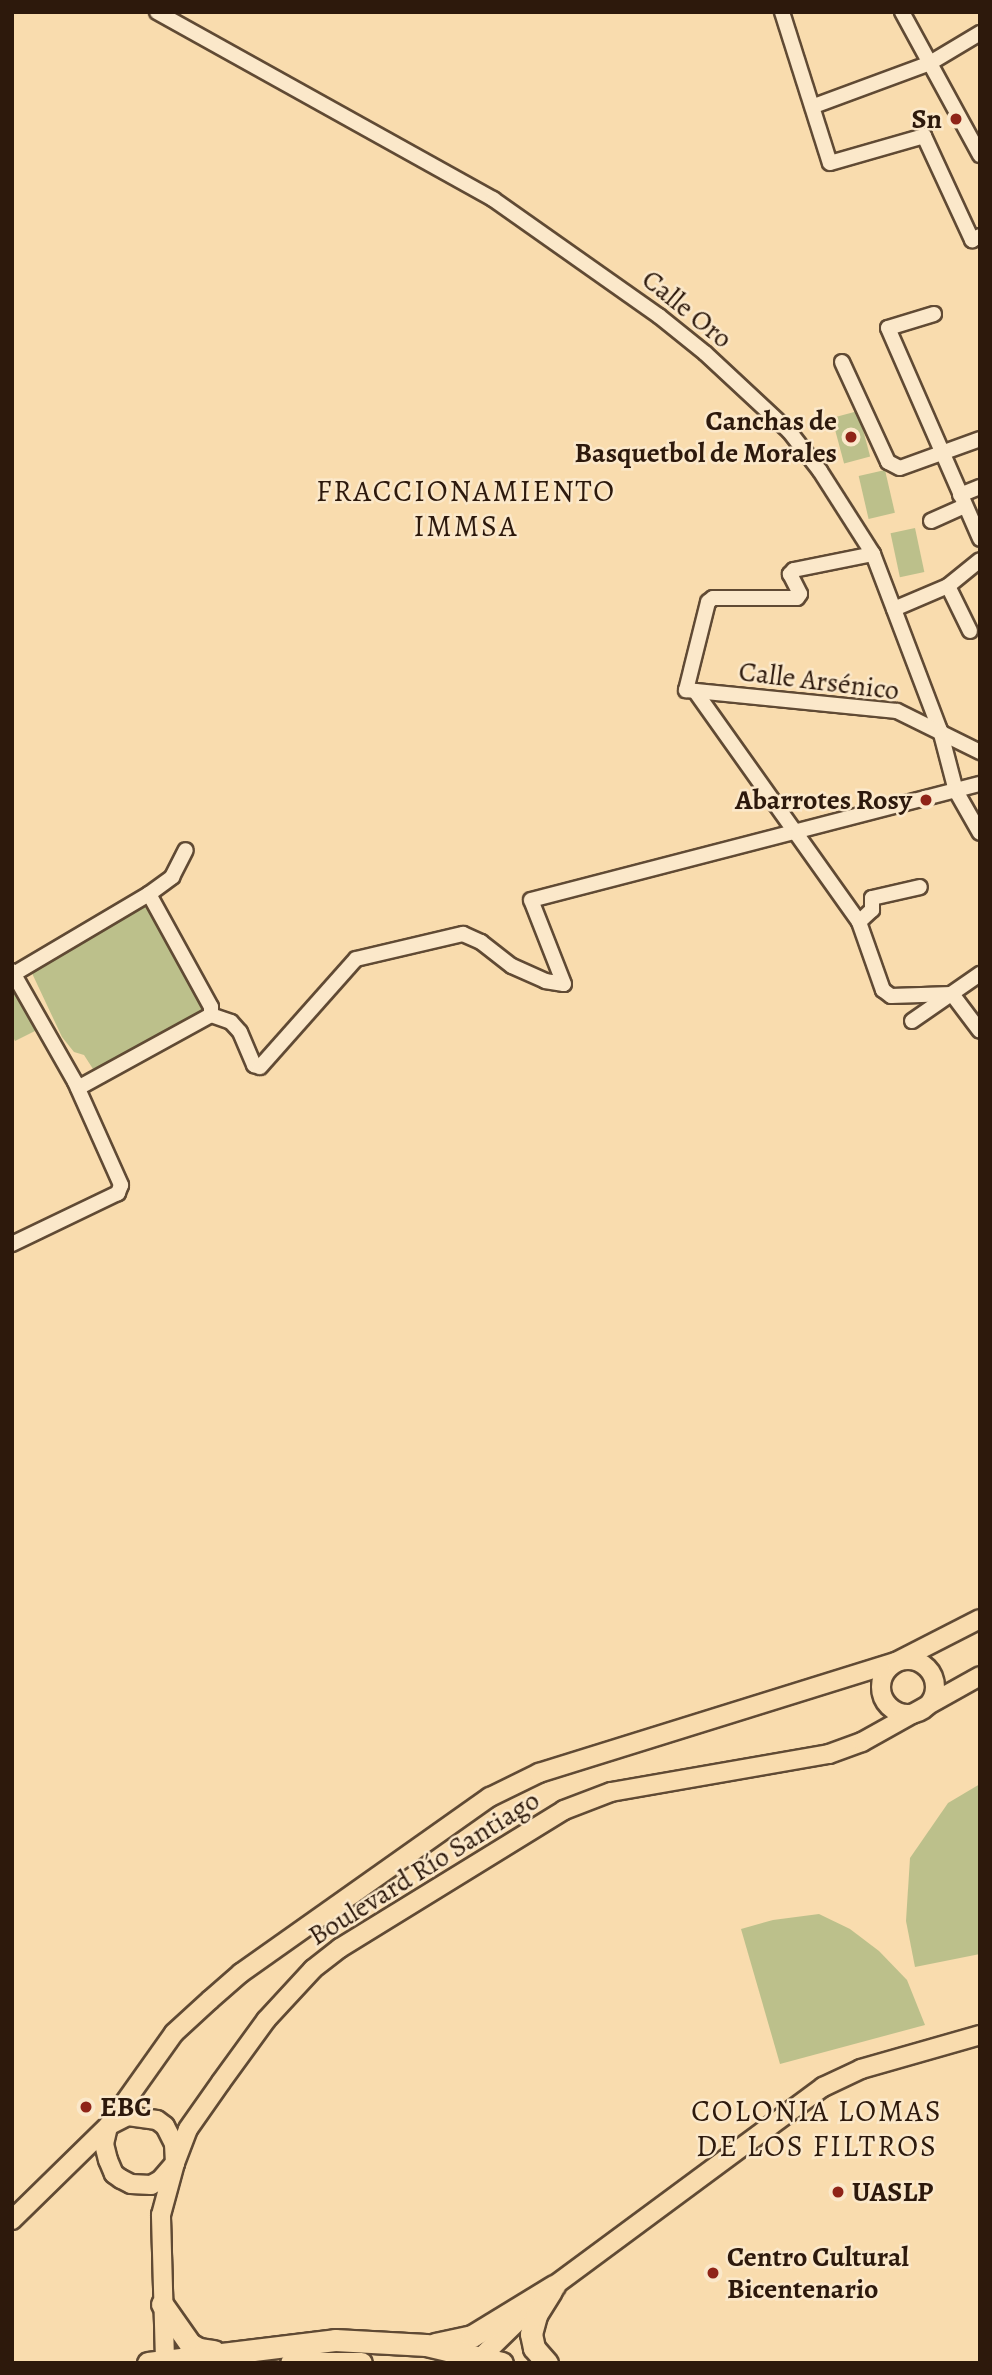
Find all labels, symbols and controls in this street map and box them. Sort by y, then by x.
place label: Sn [911,102,942,136]
marker: Sn [948,111,964,127]
street label: Calle Oro [635,263,739,355]
place label: Canchas de Basquetbol de Morales [575,404,837,470]
marker: Canchas de Basquetbol de Morales [843,429,859,445]
district label: FRACCIONAMIENTO IMMSA [318,473,614,544]
street label: Calle Arsénico [737,654,901,708]
place label: Abarrotes Rosy [735,783,912,817]
marker: Abarrotes Rosy [918,792,934,808]
street label: Boulevard Río Santiago [302,1783,546,1953]
place label: EBC [100,2090,151,2124]
district label: COLONIA LOMAS DE LOS FILTROS [693,2093,941,2164]
marker: EBC [78,2099,94,2115]
place label: UASLP [852,2175,933,2209]
marker: UASLP [830,2184,846,2200]
place label: Centro Cultural Bicentenario [727,2240,909,2306]
marker: Centro Cultural Bicentenario [705,2265,721,2281]

